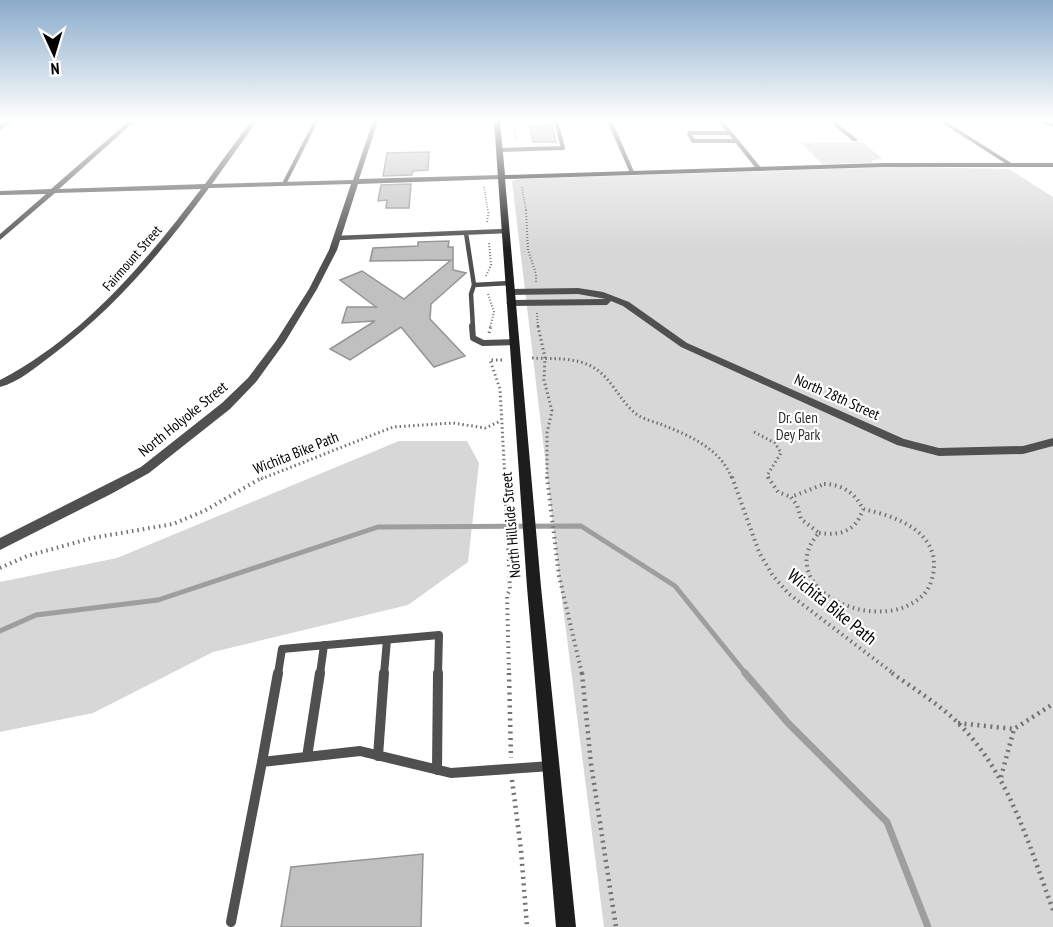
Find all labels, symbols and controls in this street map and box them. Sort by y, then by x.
north arrow [24,24,84,84]
text: N [50,59,60,79]
street label: Fairmount Street [98,221,166,295]
street label: North 28th Street [792,369,883,424]
street label: North Holyoke Street [134,377,231,460]
park label: Dr. Glen Dey Park [776,408,820,444]
street label: Wichita Bike Path [250,427,341,478]
street label: North Hillside Street [496,471,525,579]
street label: Wichita Bike Path [783,564,882,650]

